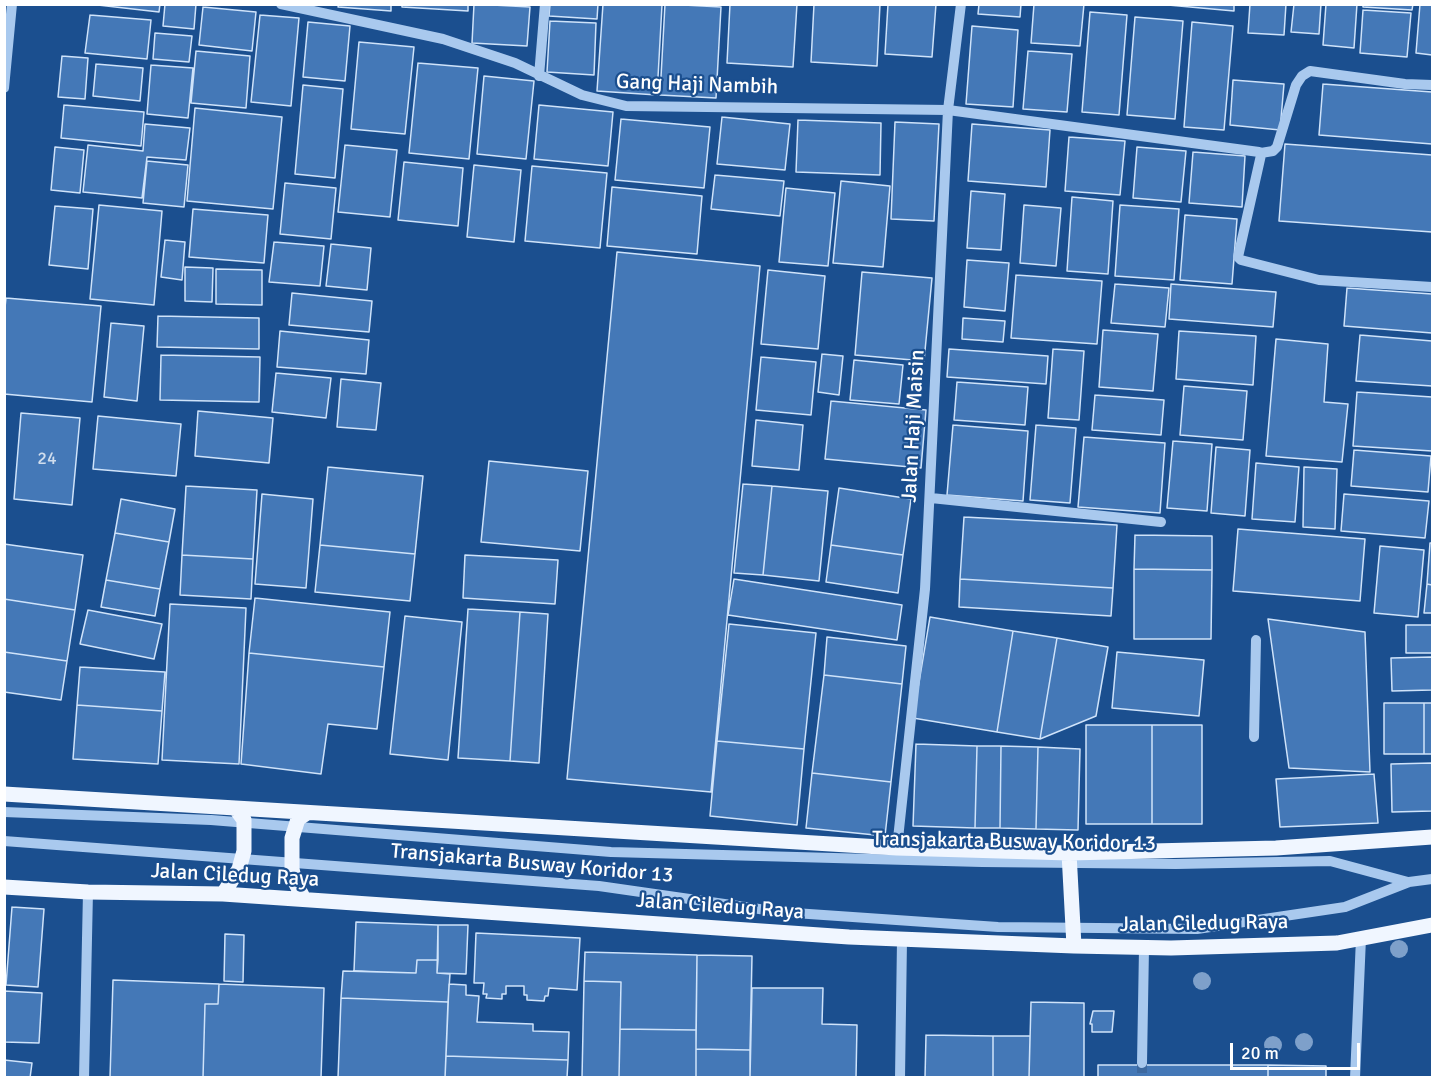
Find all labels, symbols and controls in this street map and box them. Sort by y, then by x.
street label: Gang Haji Nambih [616,70,778,100]
street label: Jalan Haji Maisin [897,349,931,503]
house number: 24 [37,448,57,470]
street label: Transjakarta Busway Koridor 13 [872,827,1156,857]
street label: Transjakarta Busway Koridor 13 [390,839,674,889]
street label: Jalan Ciledug Raya [150,859,320,893]
street label: Jalan Ciledug Raya [635,889,805,925]
street label: Jalan Ciledug Raya [1119,910,1289,938]
scale bar [1233,1031,1364,1069]
text: 20 m [1241,1042,1279,1064]

